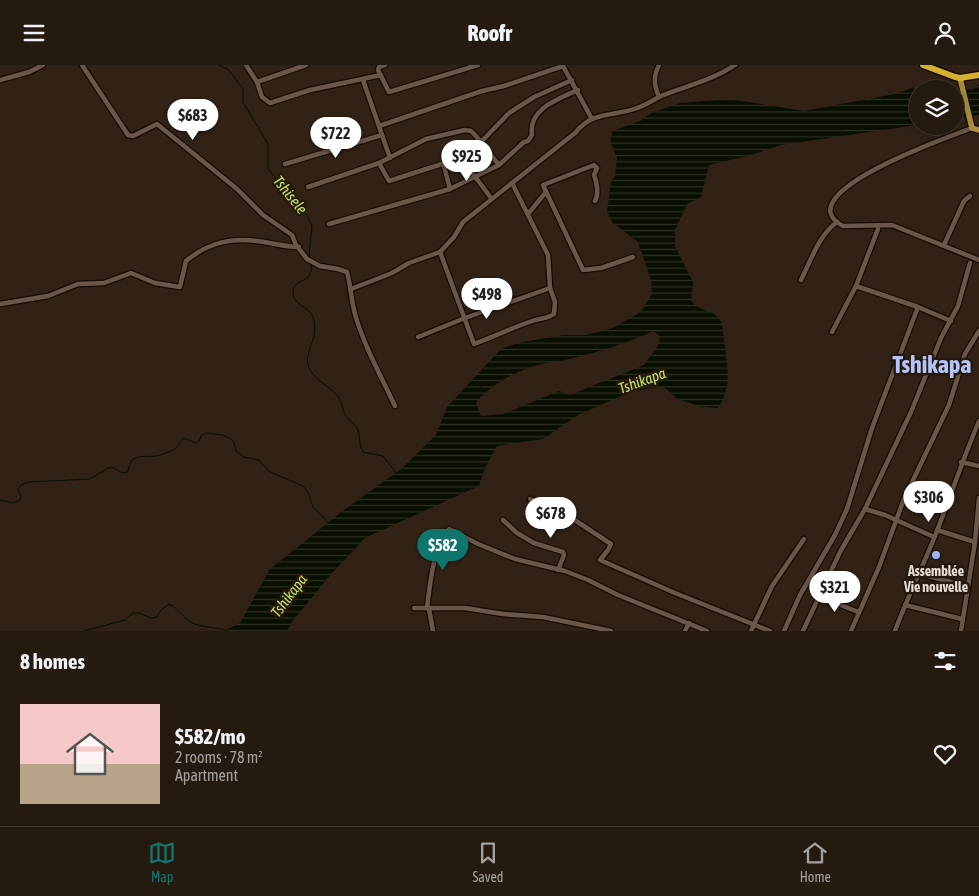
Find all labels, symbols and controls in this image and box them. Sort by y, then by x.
icon: menu [20,19,48,47]
icon: person [931,19,959,47]
text: Roofr [467,20,512,46]
map controls [909,80,964,135]
button: layers [909,80,964,135]
pin: $683 [163,99,223,141]
text: $683 [178,106,208,124]
pin: $722 [306,117,366,159]
text: $722 [321,124,351,142]
pin: $925 [437,139,497,182]
text: $925 [452,147,482,165]
water label: Tshisele [270,172,311,217]
pin: $498 [457,277,517,320]
text: $498 [472,285,502,303]
district label: Tshikapa [893,351,971,378]
water label: Tshikapa [616,364,668,397]
pin: $306 [899,481,959,523]
text: $306 [914,488,944,506]
pin: $678 [521,497,581,539]
text: $678 [536,504,566,522]
pin: $582 [413,529,473,571]
text: $582 [428,536,458,554]
marker: Assemblée Vie nouvelle [930,549,942,561]
place label: Assemblée Vie nouvelle [903,563,968,595]
water label: Tshikapa [267,571,310,620]
pin: $321 [805,571,865,613]
text: $321 [820,578,850,596]
icon: filters [931,647,959,675]
text: 8 homes [20,649,85,673]
icon: home [60,724,120,784]
text: $582/mo [175,724,246,748]
icon: heart [931,740,959,768]
text: 2 rooms · 78 m² [175,748,263,766]
text: Apartment [175,766,238,784]
tab: Map [148,839,176,885]
tab: Saved [472,839,503,885]
tab: Home [800,839,831,885]

